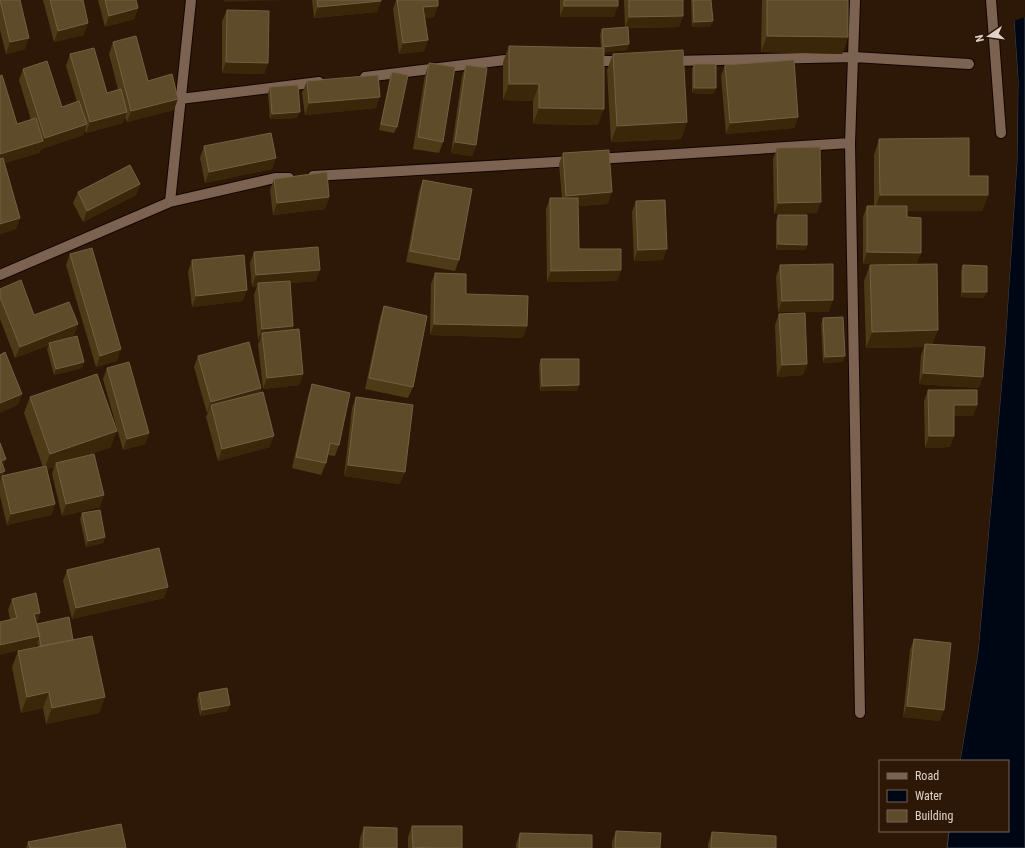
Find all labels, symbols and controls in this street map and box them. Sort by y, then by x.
north arrow [969,16,1009,56]
text: N [973,33,987,43]
legend [879,760,1009,832]
text: Road [915,769,939,783]
text: Water [915,789,943,803]
text: Building [915,809,953,823]

